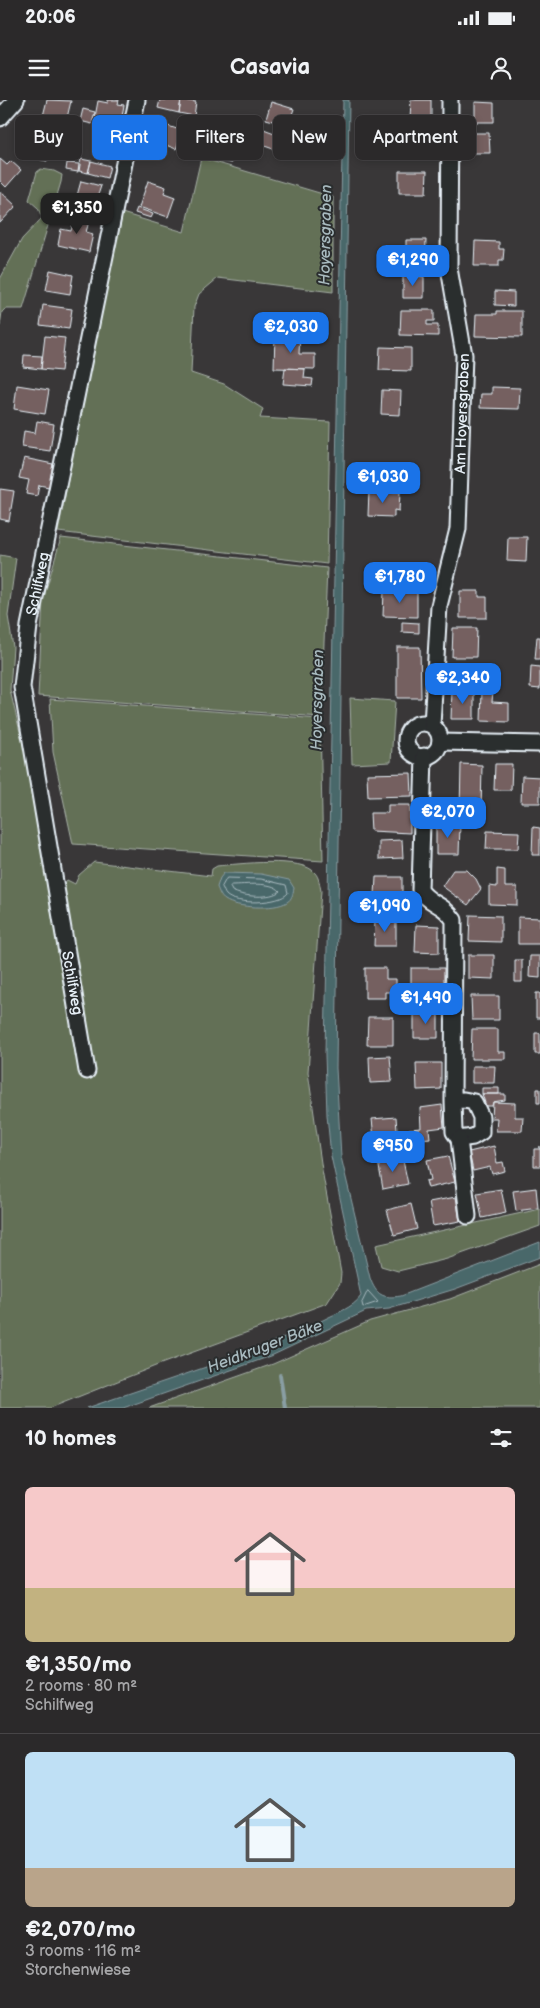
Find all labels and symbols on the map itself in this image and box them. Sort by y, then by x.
water label: Hoyersgraben [316,184,336,286]
pin: €1,350 [36,192,118,235]
pin: €1,290 [372,244,454,287]
pin: €2,030 [250,312,332,354]
street label: Am Hoyersgraben [450,353,474,474]
pin: €1,030 [342,462,424,504]
street label: Schilfweg [22,550,53,617]
pin: €1,780 [359,562,441,604]
water label: Hoyersgraben [308,649,328,751]
pin: €2,340 [422,662,504,705]
pin: €2,070 [407,796,489,839]
pin: €1,090 [344,890,426,933]
street label: Schilfweg [57,950,87,1016]
pin: €1,490 [385,982,467,1025]
pin: €950 [363,1130,423,1173]
water label: Heidkruger Bäke [205,1316,325,1378]

